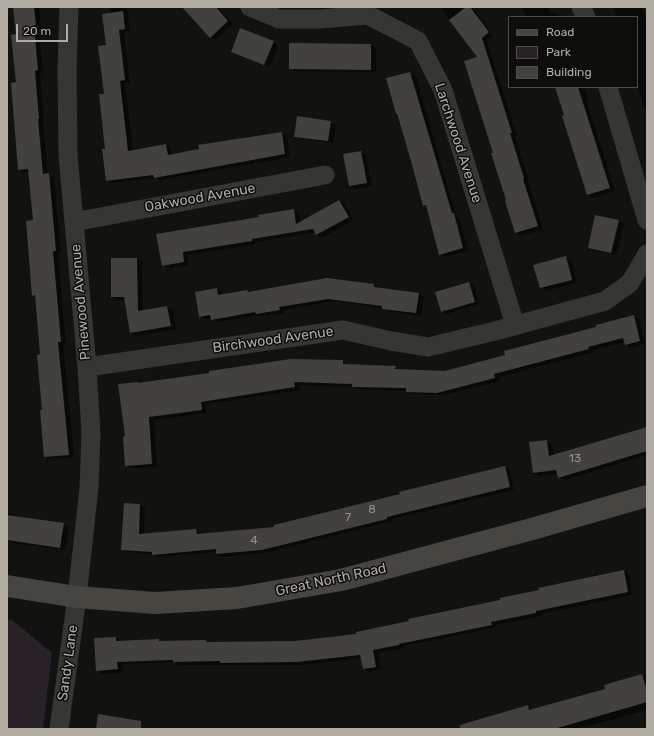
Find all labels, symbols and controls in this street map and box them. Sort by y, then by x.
scale bar [18,16,70,42]
legend [508,16,638,88]
text: 20 m [23,24,51,38]
text: Road [546,25,574,39]
text: Park [546,45,571,59]
text: Building [546,65,592,79]
street label: Larchwood Avenue [431,81,485,205]
street label: Oakwood Avenue [143,180,257,216]
street label: Pinewood Avenue [68,243,94,361]
street label: Birchwood Avenue [211,323,335,357]
house number: 13 [569,452,581,466]
house number: 8 [368,503,376,517]
house number: 7 [345,511,351,525]
house number: 4 [250,534,258,548]
street label: Great North Road [274,560,388,600]
street label: Sandy Lane [54,624,82,702]

